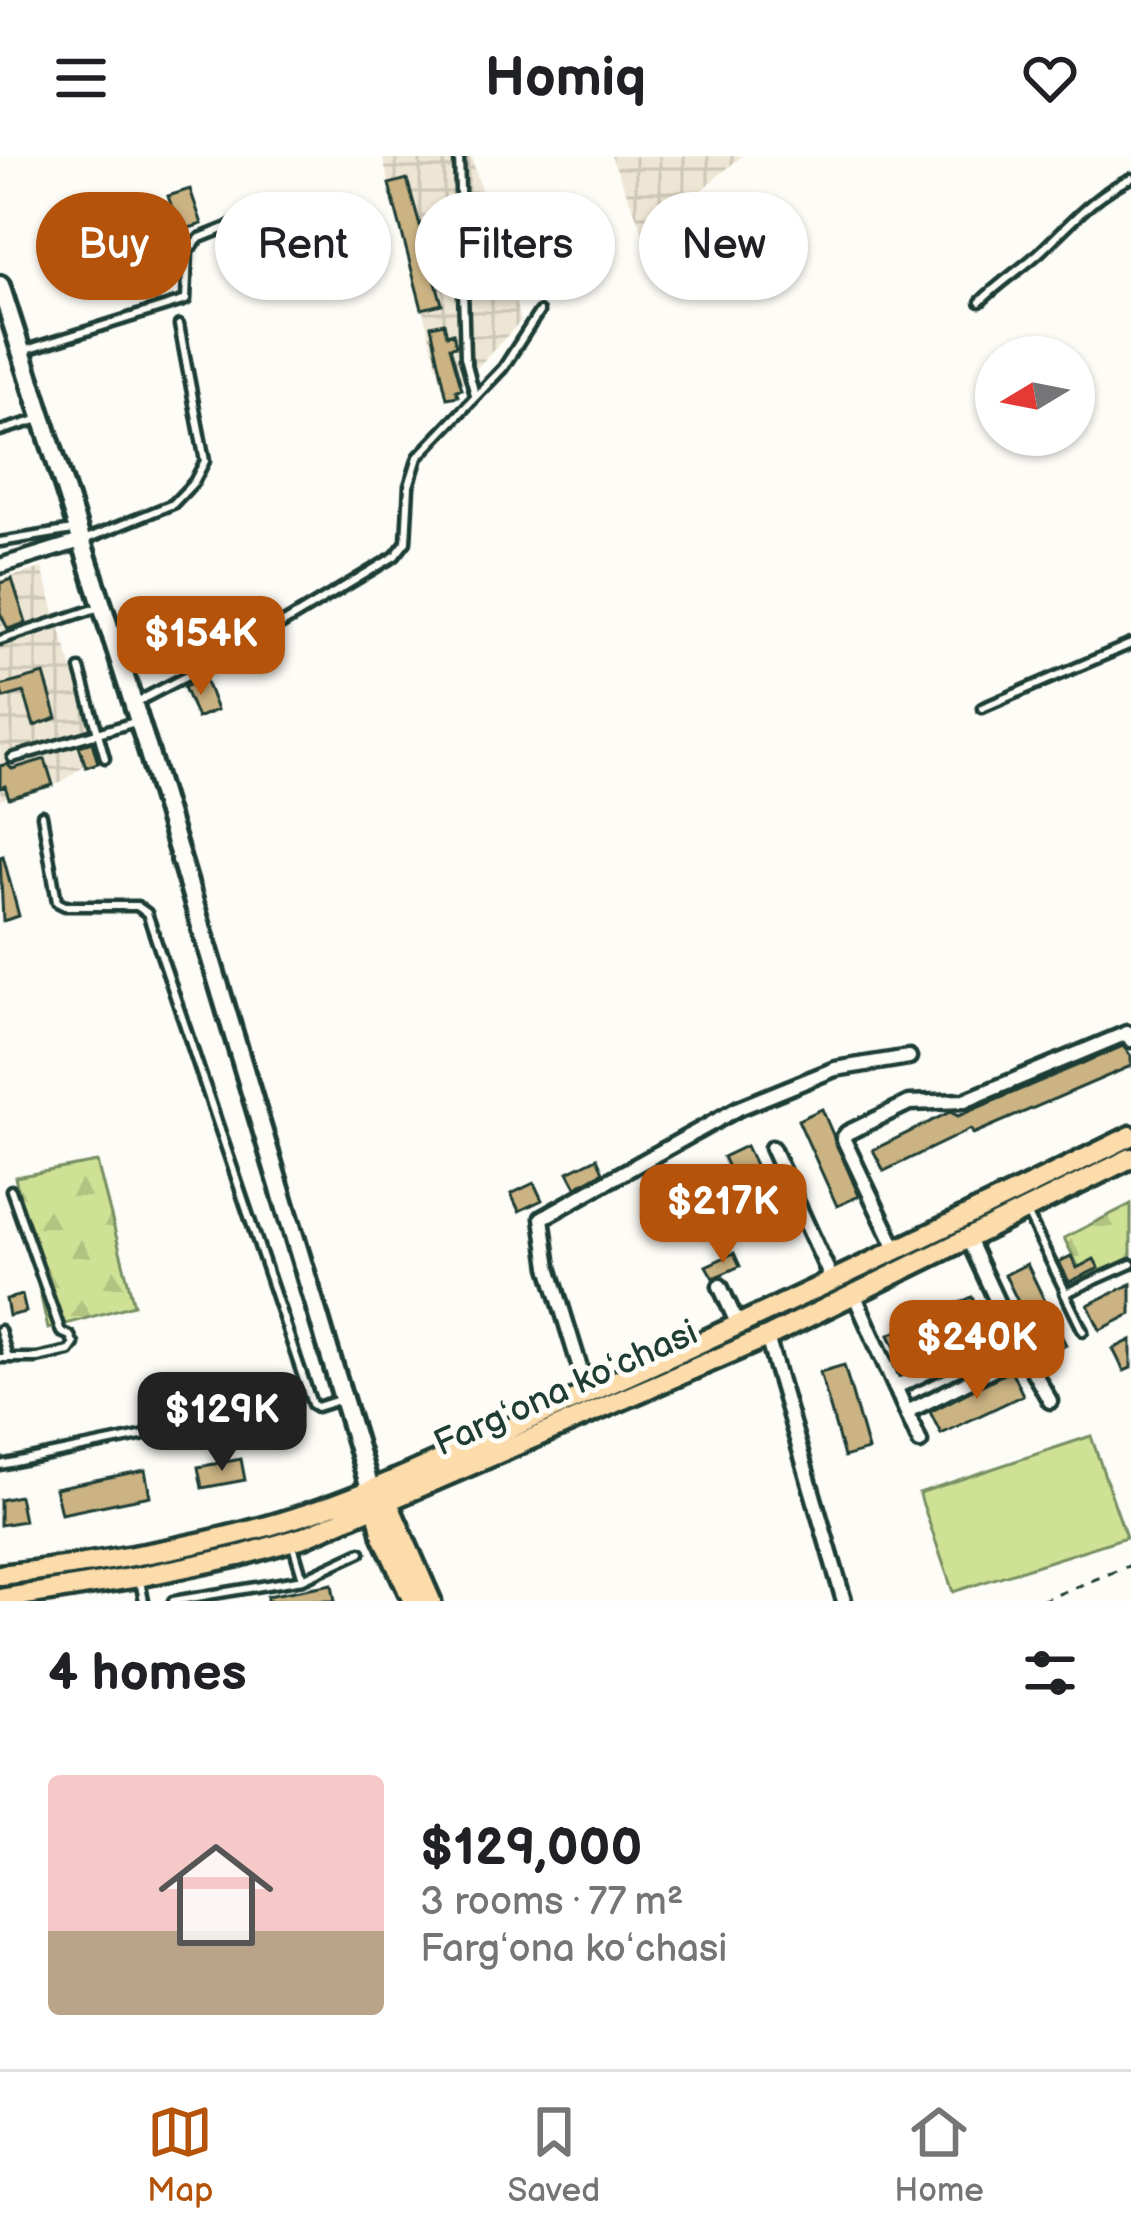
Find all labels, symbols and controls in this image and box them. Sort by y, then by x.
icon: menu [48,45,114,111]
icon: heart [1017,45,1083,111]
text: Homiq [485,46,646,111]
chip: Buy [36,192,191,300]
chip: Rent [215,192,391,300]
chip: Filters [415,192,615,300]
chip: New [639,192,808,300]
north arrow [975,336,1095,456]
map controls [975,336,1095,456]
pin: $154K [117,596,285,698]
text: $154K [144,611,258,658]
pin: $217K [639,1164,807,1266]
text: $217K [667,1179,779,1226]
pin: $240K [893,1300,1061,1402]
street label: Fargʻona koʻchasi [428,1312,704,1466]
text: $240K [916,1315,1038,1362]
pin: $129K [138,1372,306,1474]
text: $129K [165,1387,279,1434]
icon: filters [1017,1640,1083,1706]
text: 4 homes [48,1643,247,1704]
text: $129,000 [420,1818,642,1879]
icon: home [144,1823,288,1967]
text: 3 rooms · 77 m² [420,1879,684,1926]
text: Fargʻona koʻchasi [420,1926,727,1973]
tab: Map [147,2099,213,2211]
tab: Saved [507,2099,600,2211]
tab: Home [894,2099,984,2211]

